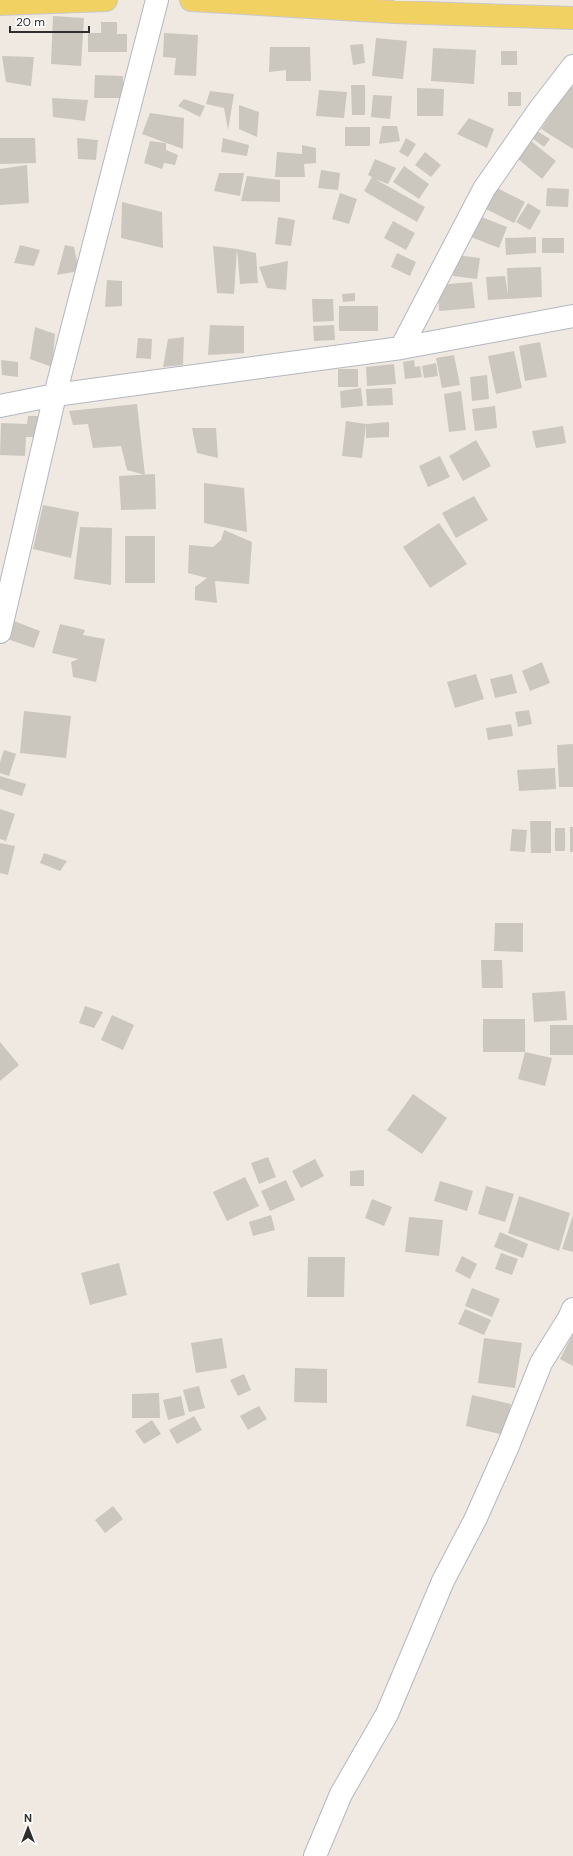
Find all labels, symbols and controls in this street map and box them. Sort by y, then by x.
scale bar [10,8,89,34]
text: 20 m [16,14,45,30]
north arrow [8,1808,48,1848]
text: N [24,1811,32,1825]

